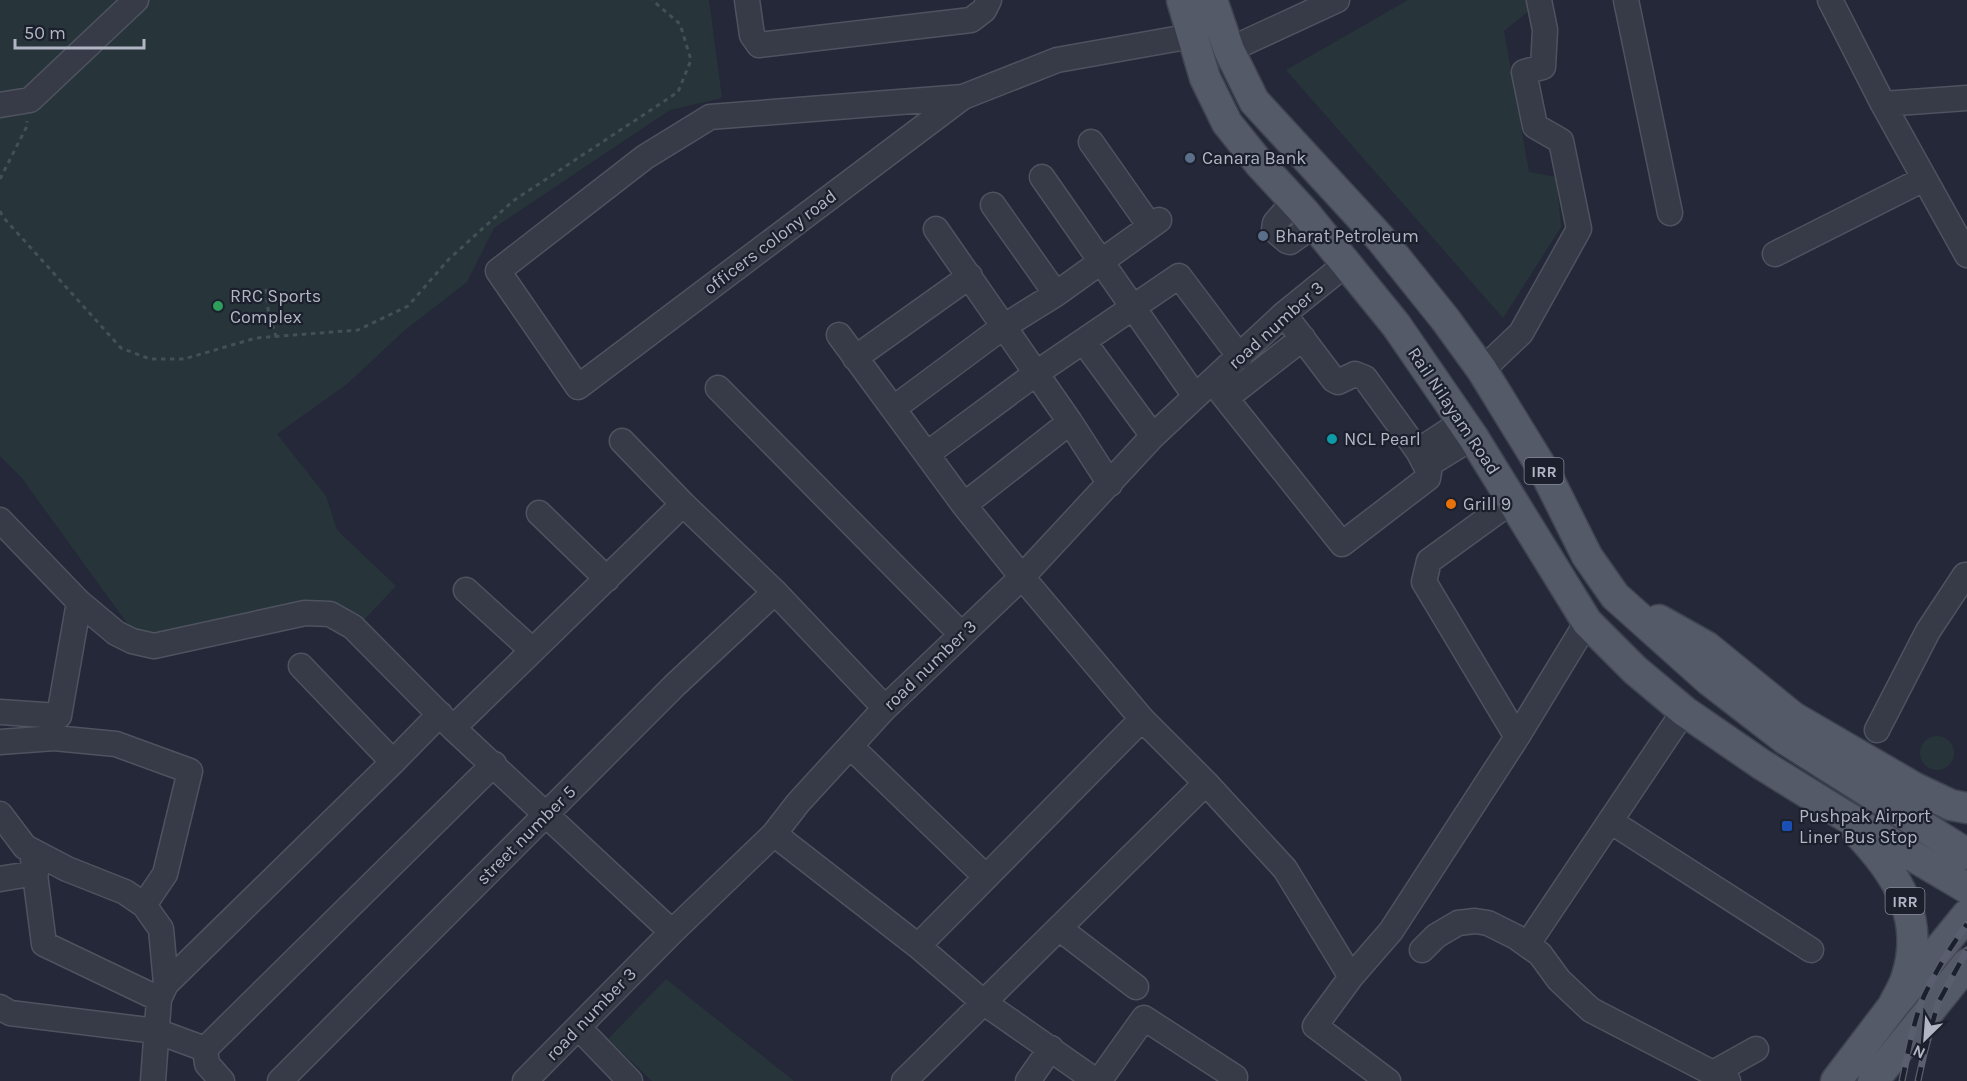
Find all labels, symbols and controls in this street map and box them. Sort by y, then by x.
scale bar [15,12,144,50]
text: 50 m [24,22,66,44]
place label: Canara Bank [1202,147,1307,169]
marker: Canara Bank [1183,151,1197,165]
street label: officers colony road [699,185,841,299]
place label: Bharat Petroleum [1275,225,1419,247]
marker: Bharat Petroleum [1256,229,1270,243]
street label: road number 3 [1224,276,1328,374]
place label: RRC Sports Complex [230,285,321,328]
marker: RRC Sports Complex [211,299,225,313]
street label: Rail Nilayam Road [1403,343,1505,479]
place label: NCL Pearl [1344,428,1421,450]
marker: NCL Pearl [1325,432,1339,446]
road number: IRR [1524,458,1564,484]
place label: Grill 9 [1463,493,1511,515]
marker: Grill 9 [1444,497,1458,511]
street label: road number 3 [879,615,981,715]
street label: street number 5 [472,781,580,889]
place label: Pushpak Airport Liner Bus Stop [1799,805,1931,848]
marker: Pushpak Airport Liner Bus Stop [1780,819,1794,833]
road number: IRR [1886,888,1924,914]
street label: road number 3 [541,963,641,1065]
north arrow [1895,1009,1955,1069]
text: N [1910,1041,1928,1063]

